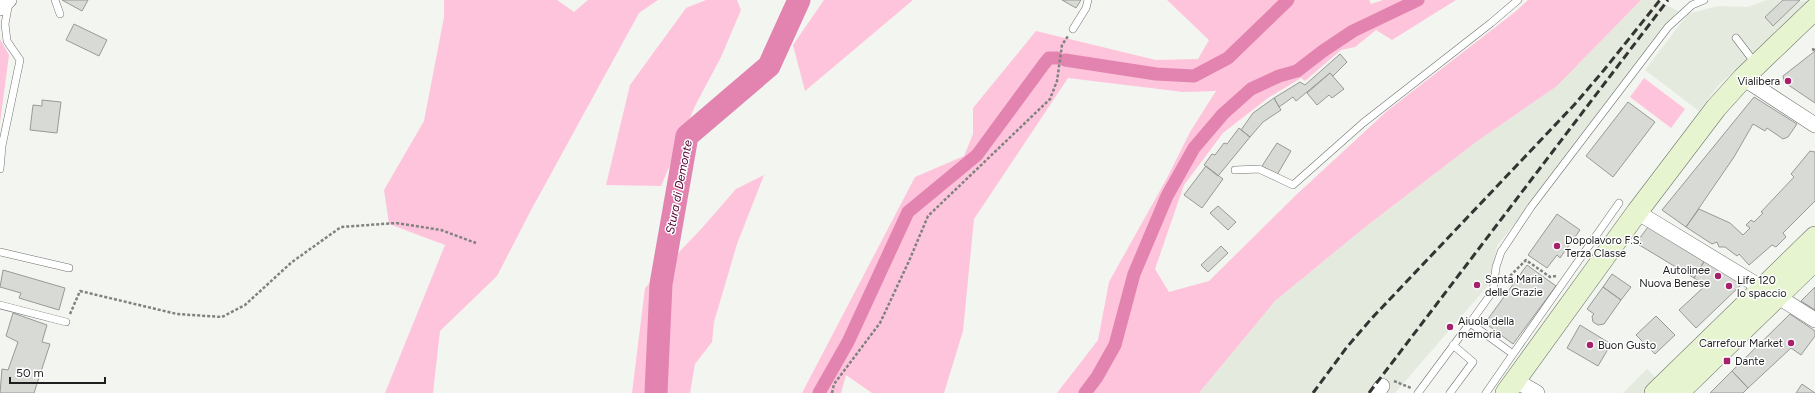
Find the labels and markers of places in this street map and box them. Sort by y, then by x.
place label: Vialibera [1737,75,1780,88]
marker: Vialibera [1783,76,1793,86]
place label: Dopolavoro F.S. Terza Classe [1565,234,1642,260]
marker: Dopolavoro F.S. Terza Classe [1552,241,1562,251]
place label: Autolinee Nuova Benese [1639,264,1710,290]
marker: Autolinee Nuova Benese [1713,271,1723,281]
place label: Santa Maria delle Grazie [1485,273,1543,299]
place label: Life 120 lo spaccio [1737,274,1787,300]
marker: Santa Maria delle Grazie [1472,280,1482,290]
marker: Life 120 lo spaccio [1724,281,1734,291]
place label: Aiuola della memoria [1458,315,1514,341]
marker: Aiuola della memoria [1445,322,1455,332]
place label: Carrefour Market [1699,337,1783,350]
marker: Carrefour Market [1786,338,1796,348]
place label: Buon Gusto [1598,339,1656,352]
marker: Buon Gusto [1585,340,1595,350]
place label: Dante [1735,355,1764,368]
marker: Dante [1722,356,1732,366]

